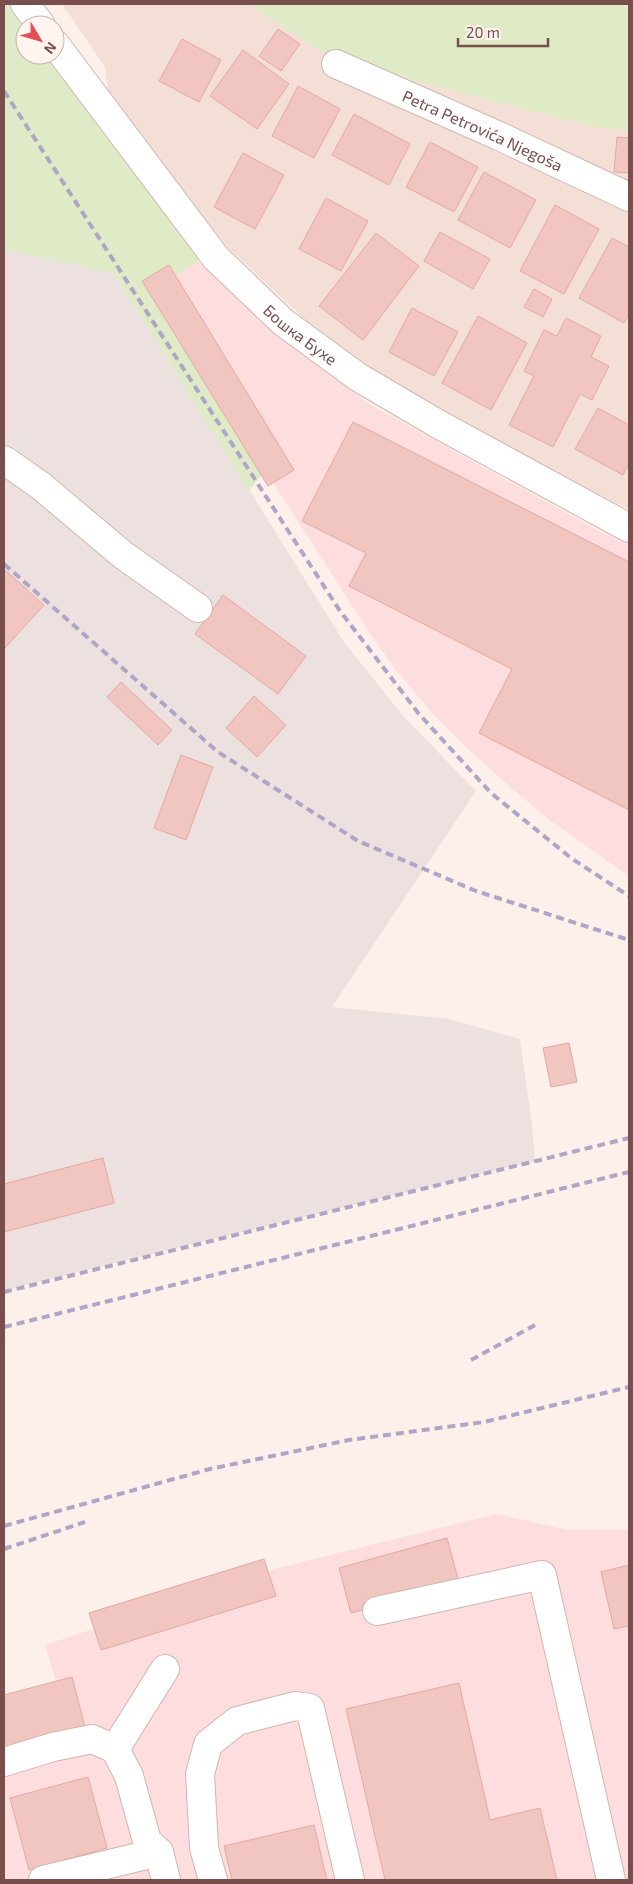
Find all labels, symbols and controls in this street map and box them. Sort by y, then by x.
north arrow [15,15,65,65]
scale bar [458,15,548,47]
text: 20 m [466,23,500,41]
text: N [41,39,60,58]
street label: Petra Petrovića Njegoša [400,85,566,174]
street label: Бошка Бухе [260,300,341,368]

